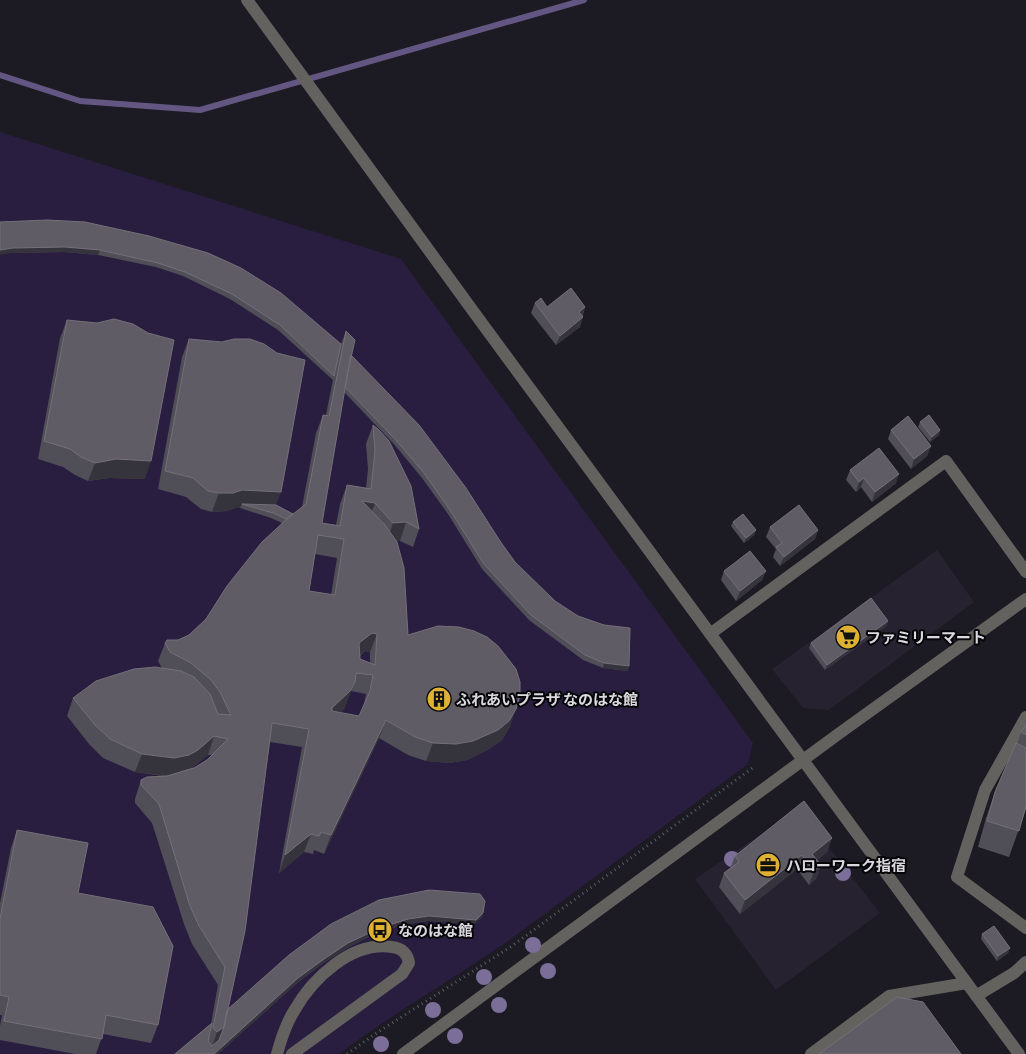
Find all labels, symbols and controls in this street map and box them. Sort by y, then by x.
supermarket icon: ファミリーマート [835,624,861,650]
place label: ファミリーマート [866,629,986,646]
building icon: ふれあいプラザ なのはな館 [426,686,452,712]
place label: ふれあいプラザ なのはな館 [456,691,638,708]
office icon: ハローワーク指宿 [755,852,781,878]
place label: ハローワーク指宿 [786,857,906,874]
bus stop icon: なのはな館 [367,917,393,943]
place label: なのはな館 [398,922,473,939]

